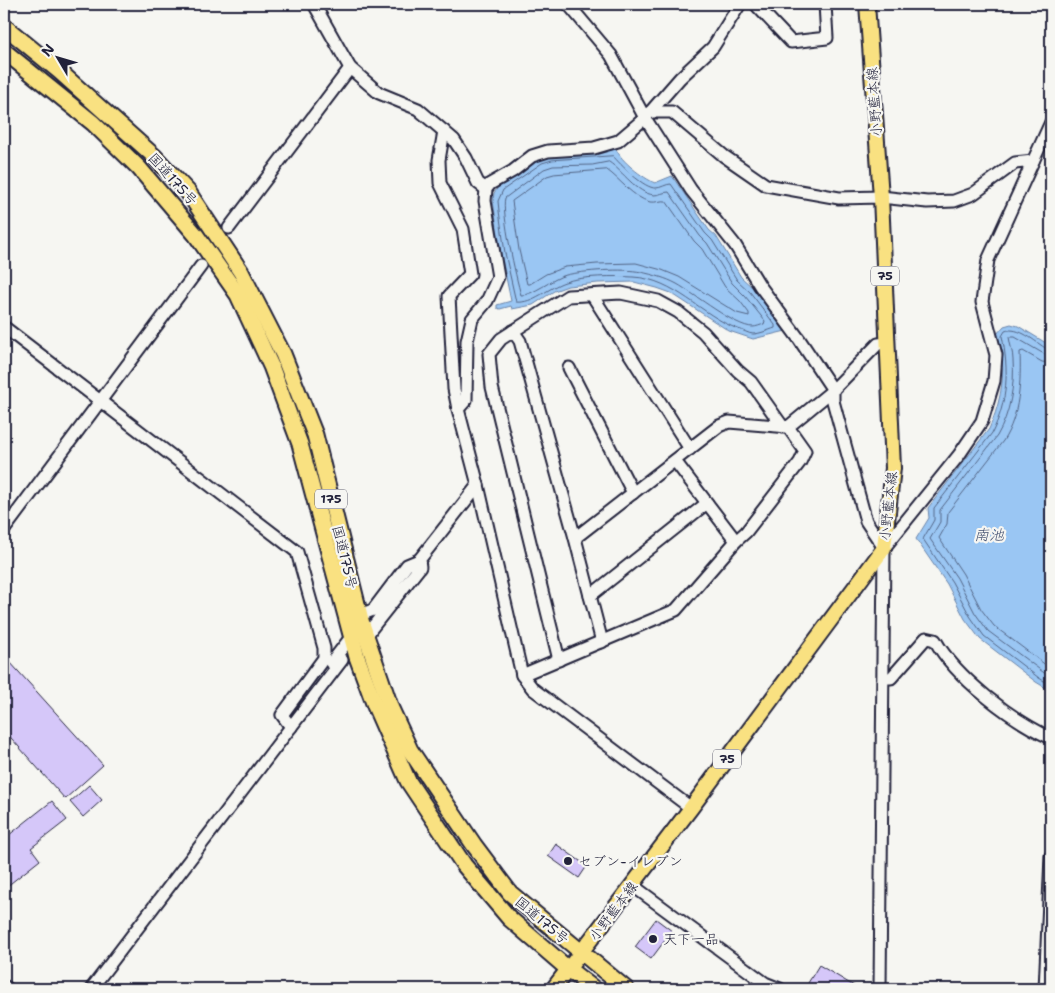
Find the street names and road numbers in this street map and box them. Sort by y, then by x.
street label: 小野藍本線 [863,66,885,138]
street label: 国道175号 [145,149,201,209]
road number: 75 [871,266,899,286]
street label: 小野藍本線 [875,470,901,542]
road number: 175 [315,489,347,508]
street label: 国道175号 [328,523,362,591]
road number: 75 [713,750,741,769]
street label: 小野藍本線 [585,878,641,944]
street label: 国道175号 [511,892,573,948]

